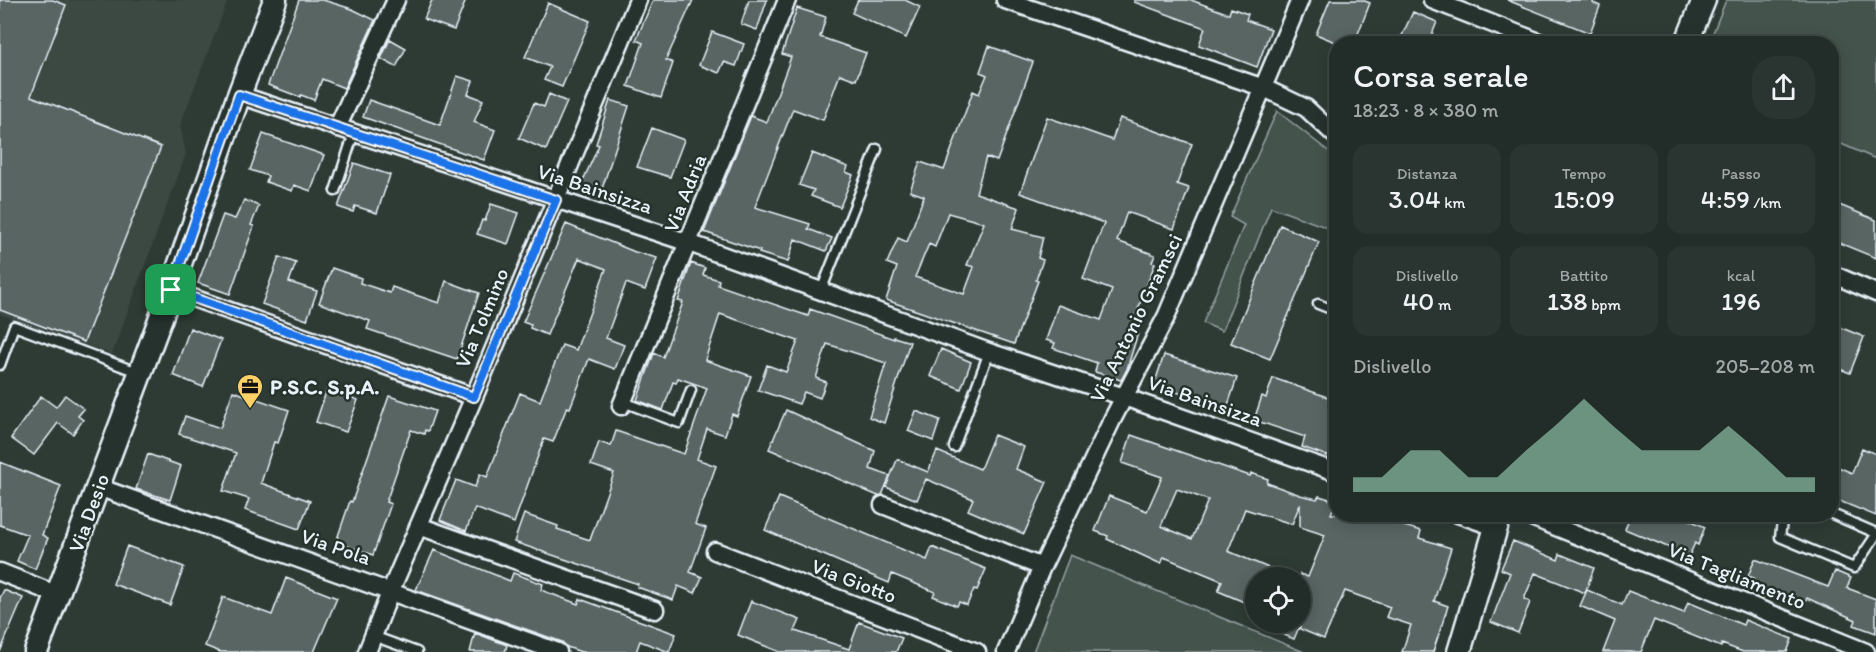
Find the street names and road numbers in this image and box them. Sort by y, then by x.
street label: Via Adria [658,150,712,236]
street label: Via Bainsizza [535,158,656,219]
street label: Via Antonio Gramsci [1084,229,1187,406]
street label: Via Tolmino [449,264,514,372]
street label: Via Bainsizza [1145,369,1266,432]
street label: Via Desio [63,470,114,555]
street label: Via Pola [298,523,374,570]
street label: Via Tagliamento [1665,537,1810,615]
street label: Via Giotto [808,553,900,608]

